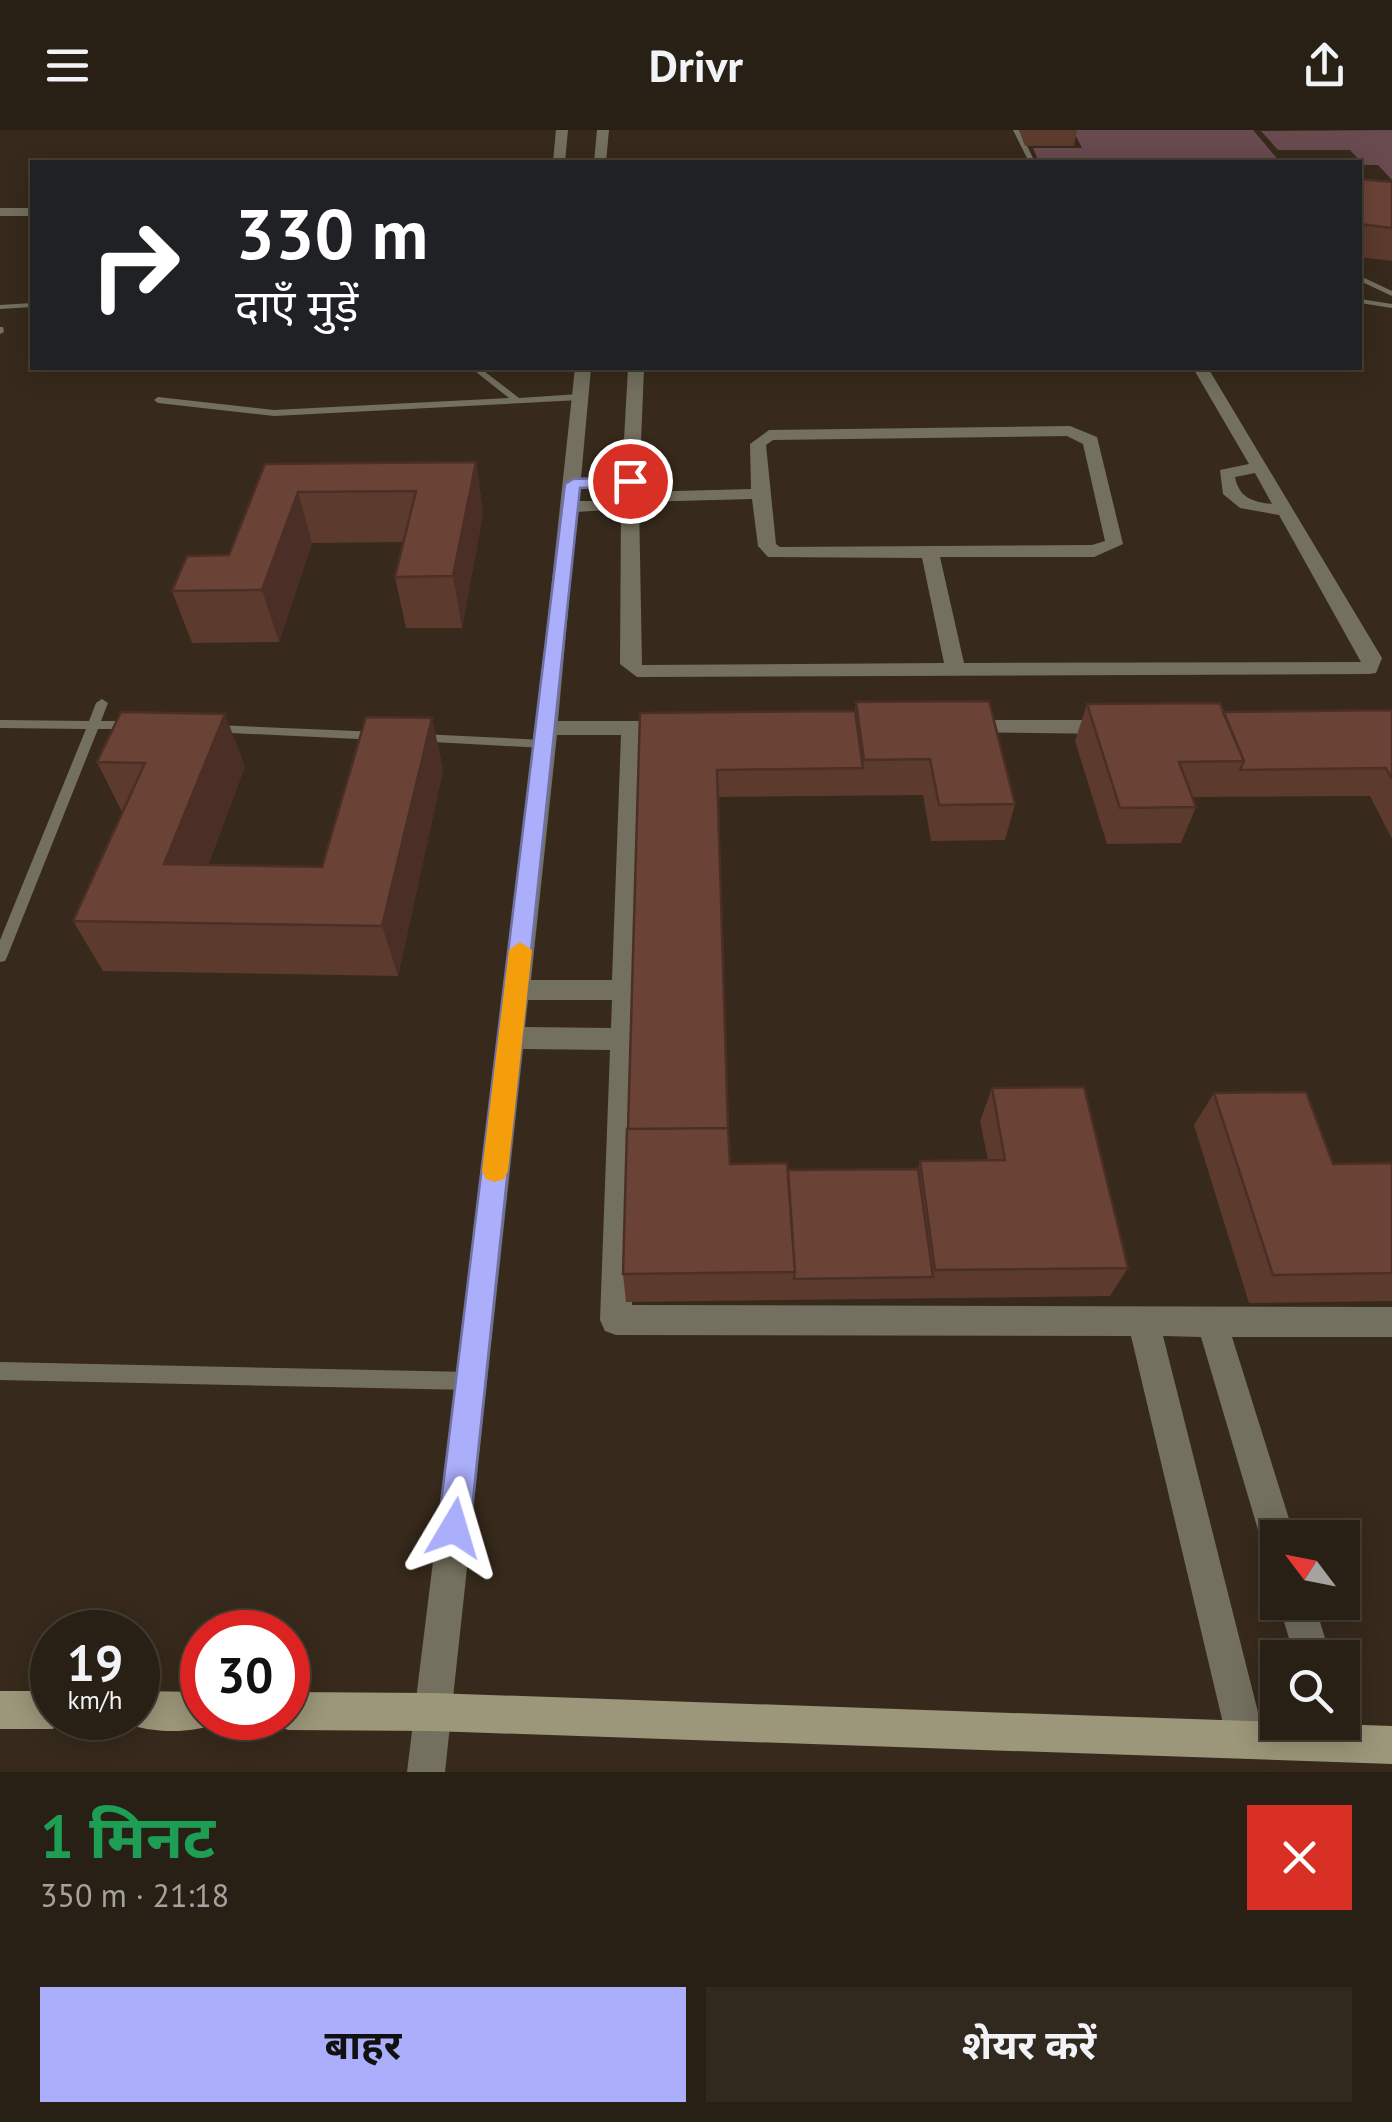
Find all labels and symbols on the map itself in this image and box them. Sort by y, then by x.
pin [588,439,673,524]
position arrow [402,1476,506,1580]
north arrow [1260,1520,1360,1620]
speed limit sign: 30 [180,1610,310,1740]

